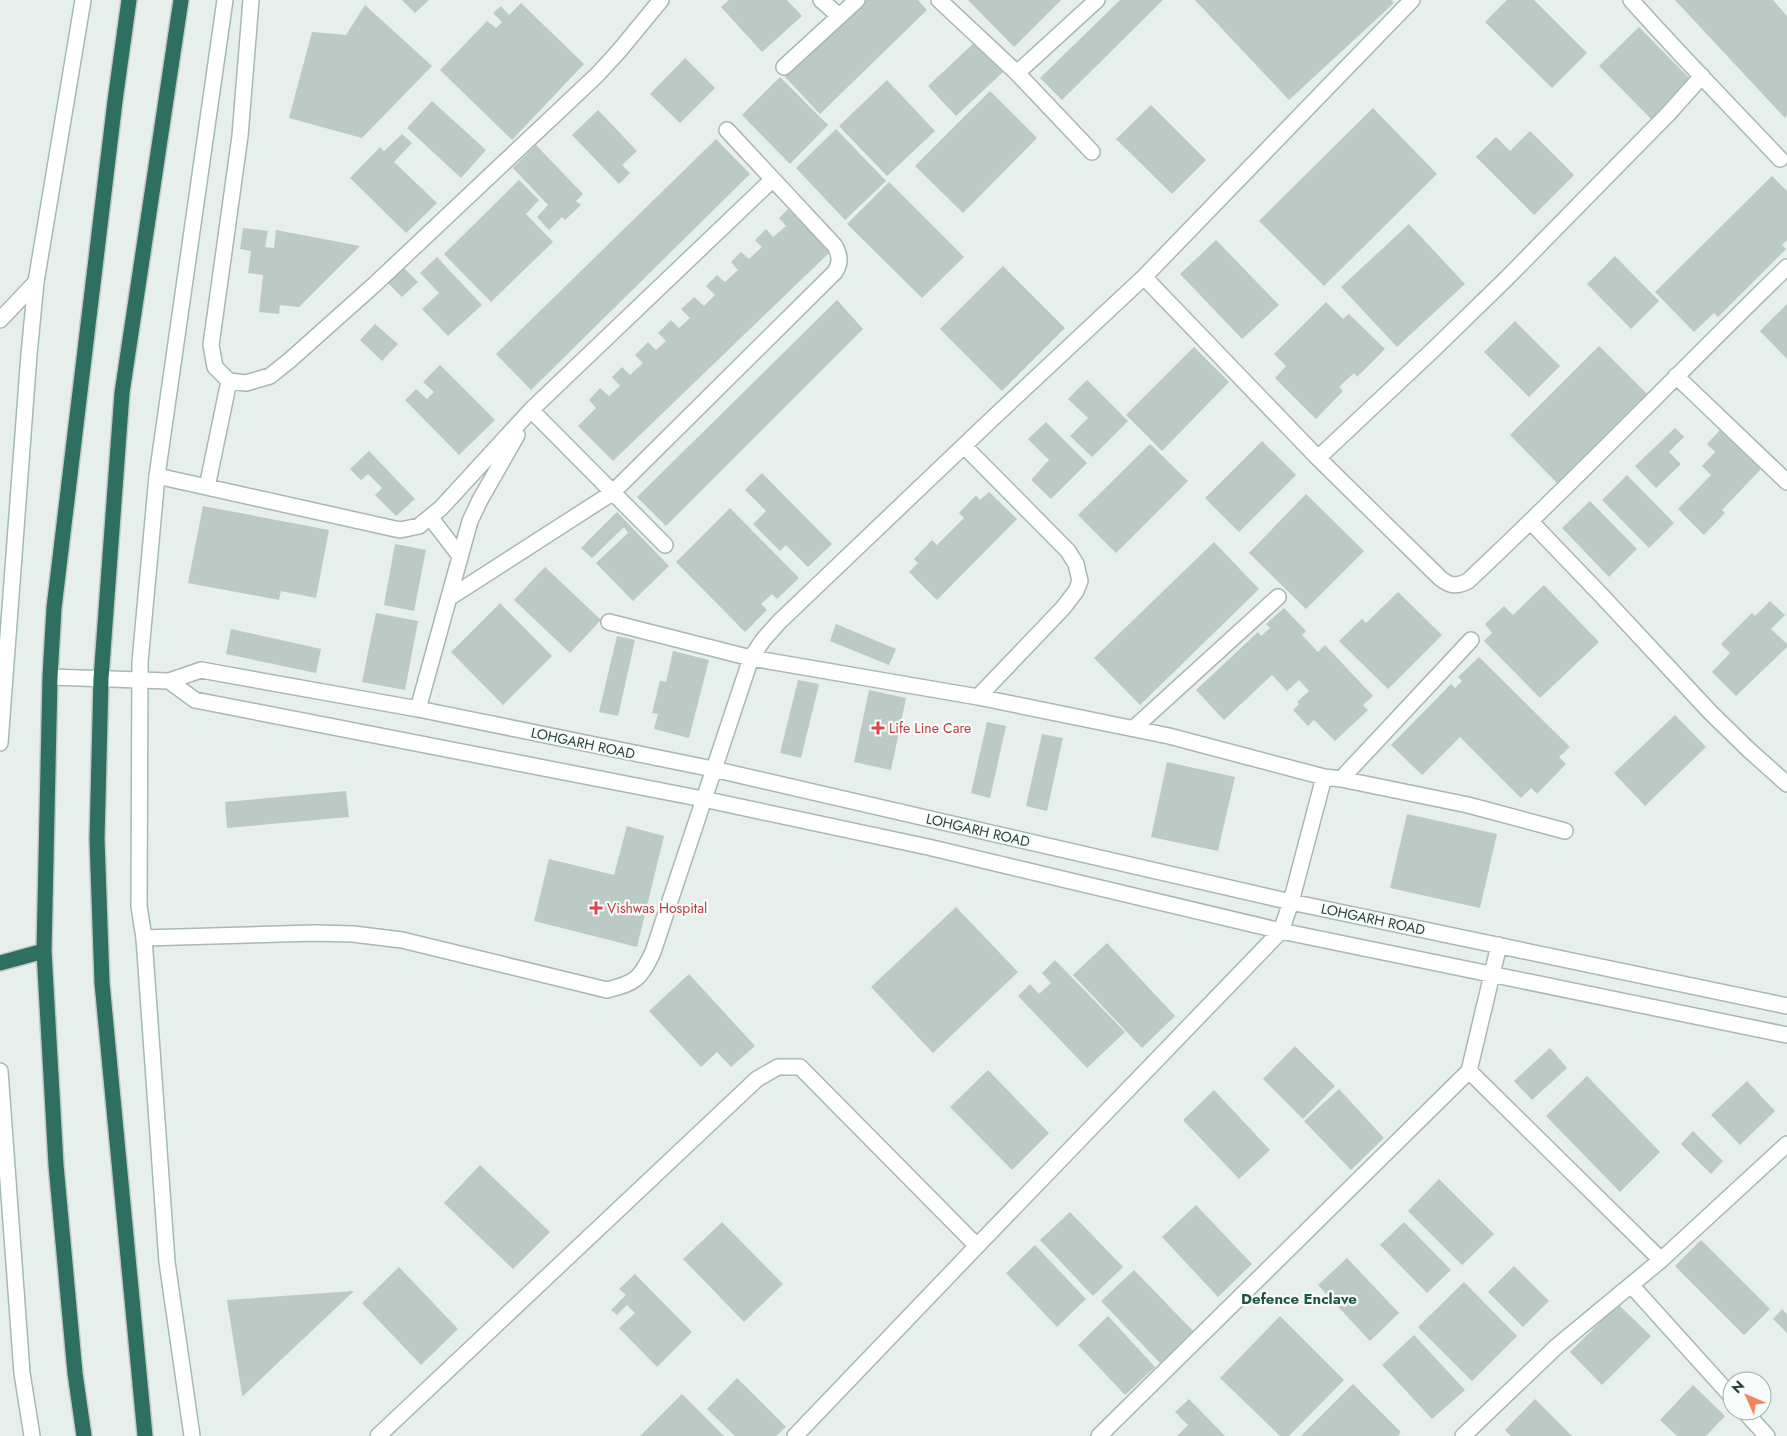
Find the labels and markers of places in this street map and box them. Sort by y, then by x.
place label: Life Line Care [889,718,971,738]
marker: Life Line Care [871,721,885,735]
place label: Vishwas Hospital [607,898,707,918]
marker: Vishwas Hospital [589,901,603,915]

